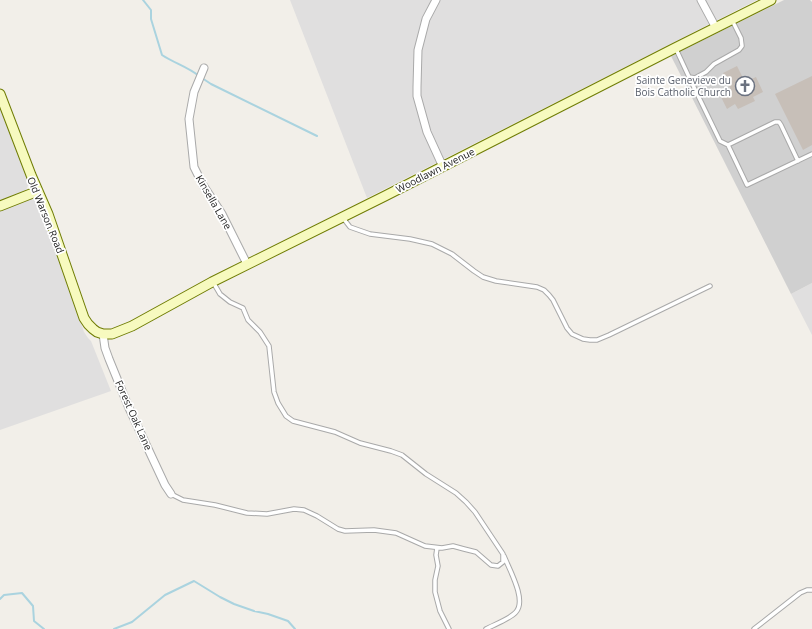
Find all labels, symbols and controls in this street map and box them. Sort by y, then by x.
place label: Sainte Genevieve du Bois Catholic Church [635,73,731,99]
church icon: Sainte Genevieve du Bois Catholic Church [734,75,756,97]
street label: Woodlawn Avenue [393,144,477,196]
street label: Kinsella Lane [193,172,235,232]
street label: Old Warson Road [24,175,68,255]
street label: Forest Oak Lane [112,378,156,453]

